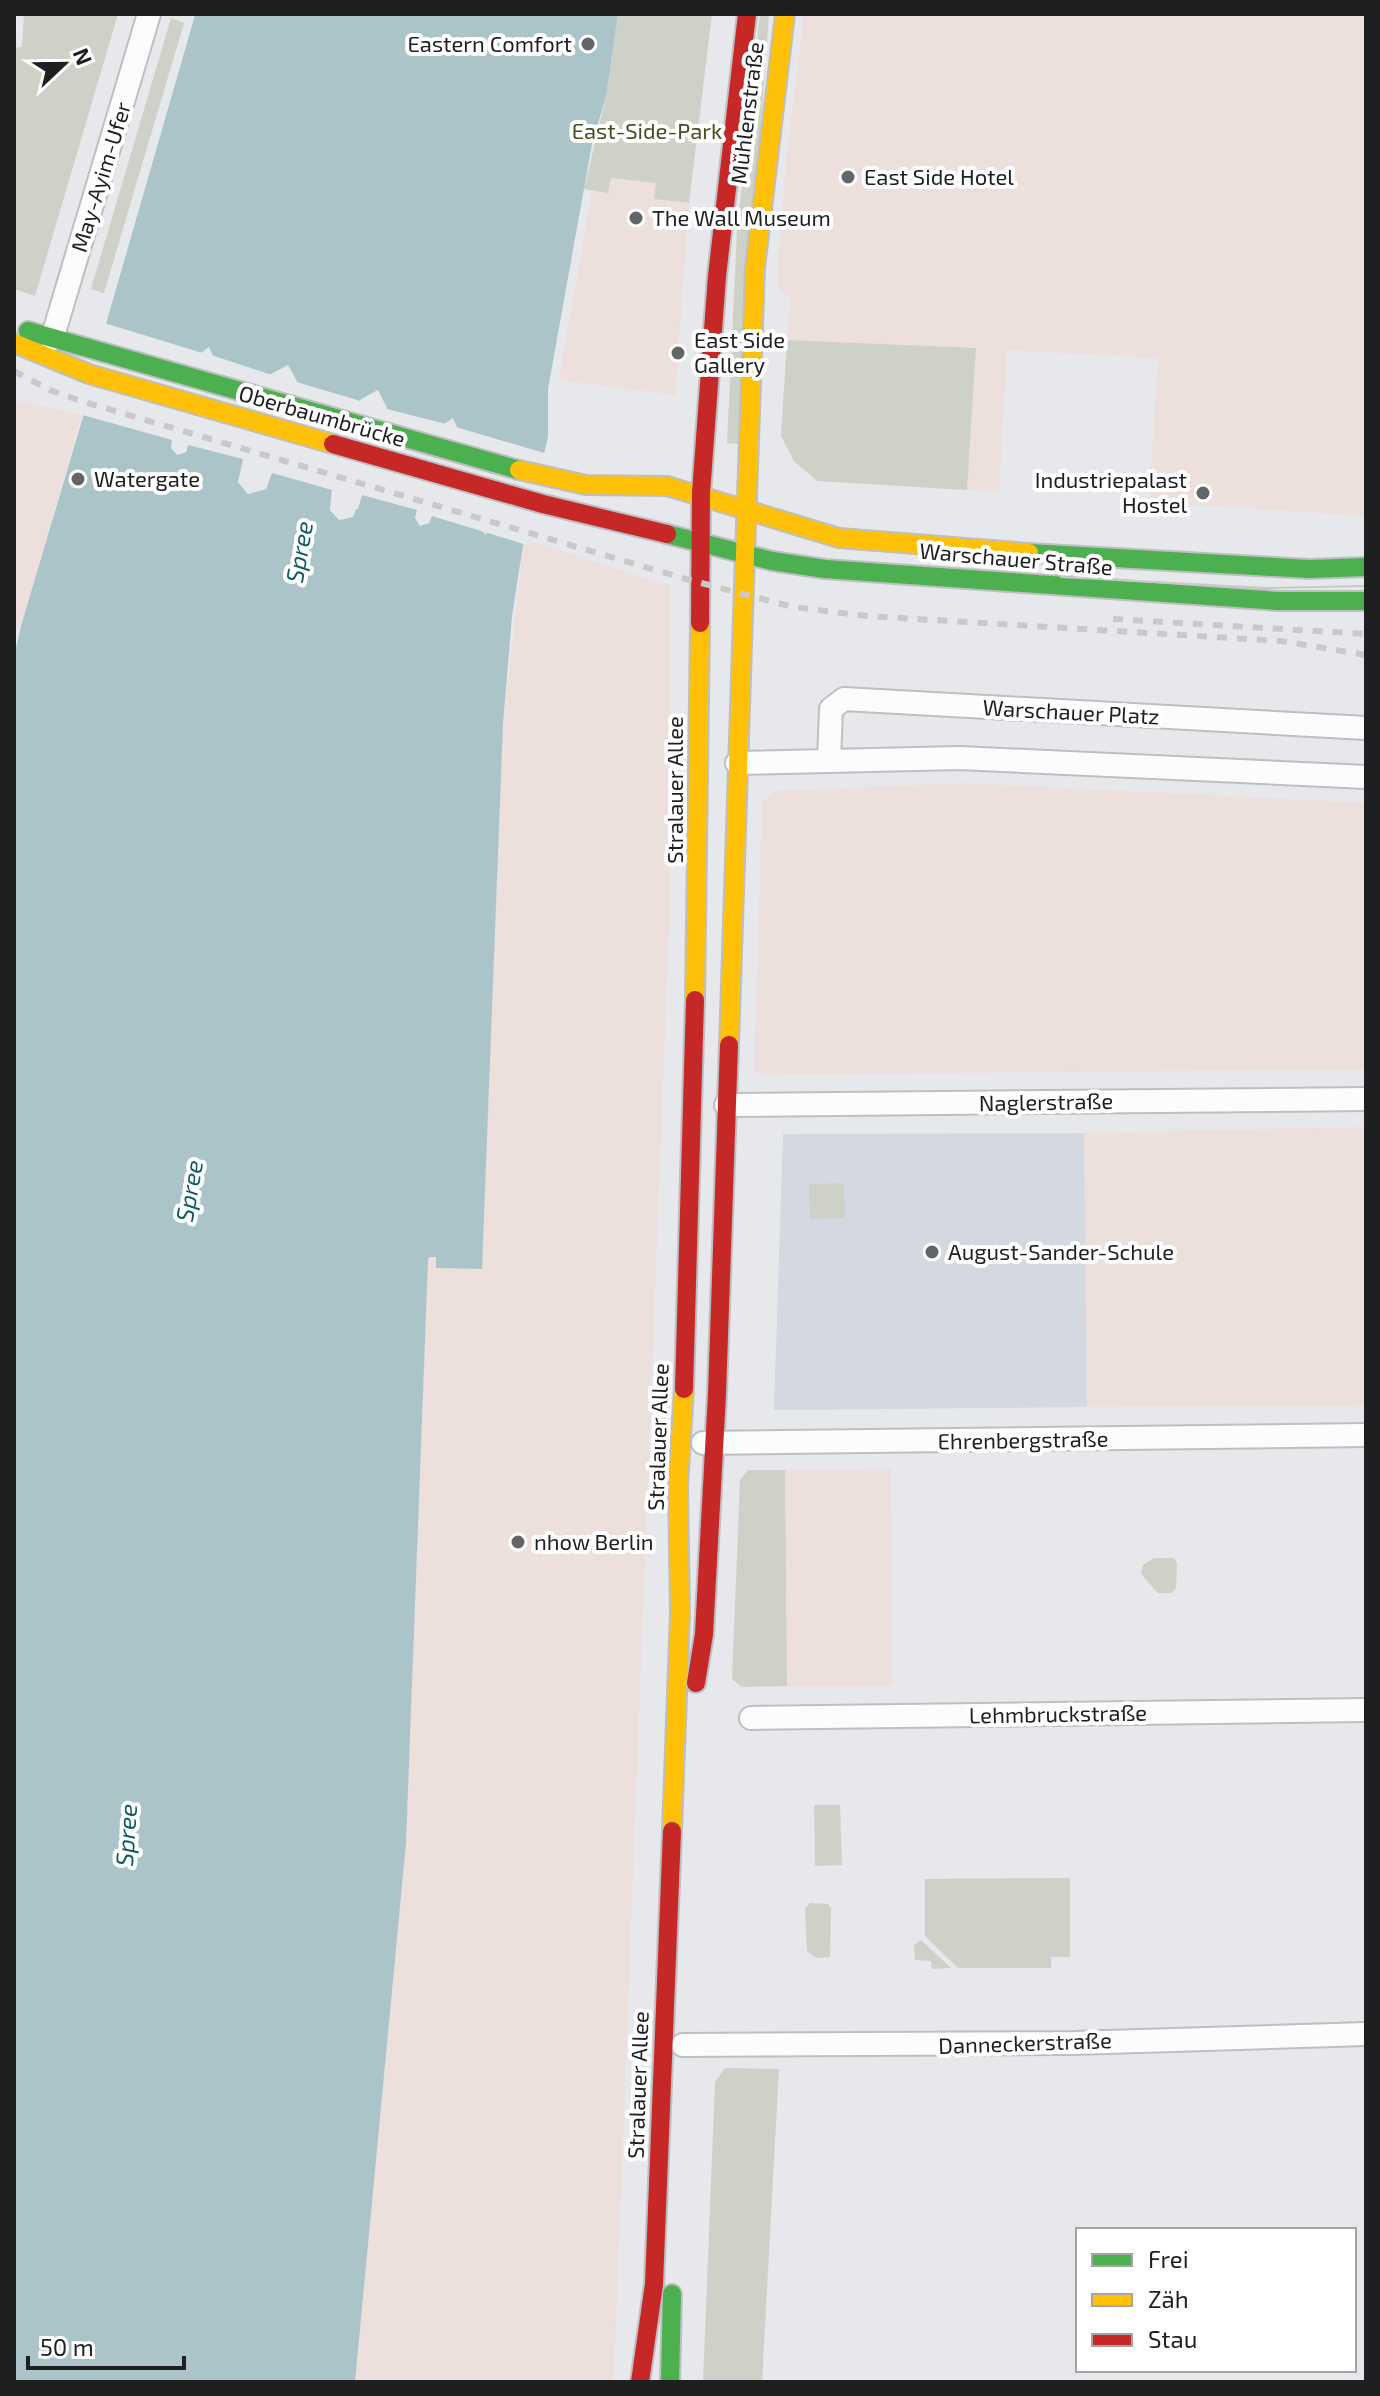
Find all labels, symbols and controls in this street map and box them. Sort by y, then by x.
north arrow [24,24,104,104]
place label: Eastern Comfort [408,30,572,56]
marker: Eastern Comfort [579,35,597,53]
street label: Mühlenstraße [724,40,768,185]
text: N [68,44,99,68]
street label: May-Ayim-Ufer [65,98,135,255]
park label: East-Side-Park [572,117,722,143]
place label: East Side Hotel [864,163,1014,189]
marker: East Side Hotel [839,168,857,186]
place label: The Wall Museum [652,204,831,230]
marker: The Wall Museum [627,209,645,227]
place label: East Side Gallery [694,326,785,377]
marker: East Side Gallery [669,344,687,362]
street label: Oberbaumbrücke [236,379,408,451]
place label: Watergate [94,465,200,491]
place label: Industriepalast Hostel [1035,466,1187,517]
marker: Watergate [69,470,87,488]
marker: Industriepalast Hostel [1194,484,1212,502]
water label: Spree [279,518,318,585]
street label: Warschauer Straße [918,537,1114,579]
street label: Warschauer Platz [982,693,1160,729]
street label: Stralauer Allee [661,716,687,864]
street label: Naglerstraße [979,1087,1113,1115]
water label: Spree [169,1157,208,1224]
place label: August-Sander-Schule [948,1238,1174,1264]
marker: August-Sander-Schule [923,1243,941,1261]
street label: Stralauer Allee [641,1363,673,1511]
street label: Ehrenbergstraße [937,1425,1109,1453]
place label: nhow Berlin [534,1528,654,1554]
marker: nhow Berlin [509,1533,527,1551]
street label: Lehmbruckstraße [969,1698,1147,1728]
water label: Spree [109,1803,142,1867]
street label: Stralauer Allee [621,2011,653,2159]
street label: Danneckerstraße [938,2026,1112,2058]
legend [1076,2228,1356,2372]
text: Frei [1148,2244,1189,2273]
text: Zäh [1148,2284,1189,2313]
scale bar [28,2320,184,2370]
text: Stau [1148,2324,1197,2353]
text: 50 m [40,2332,94,2361]

